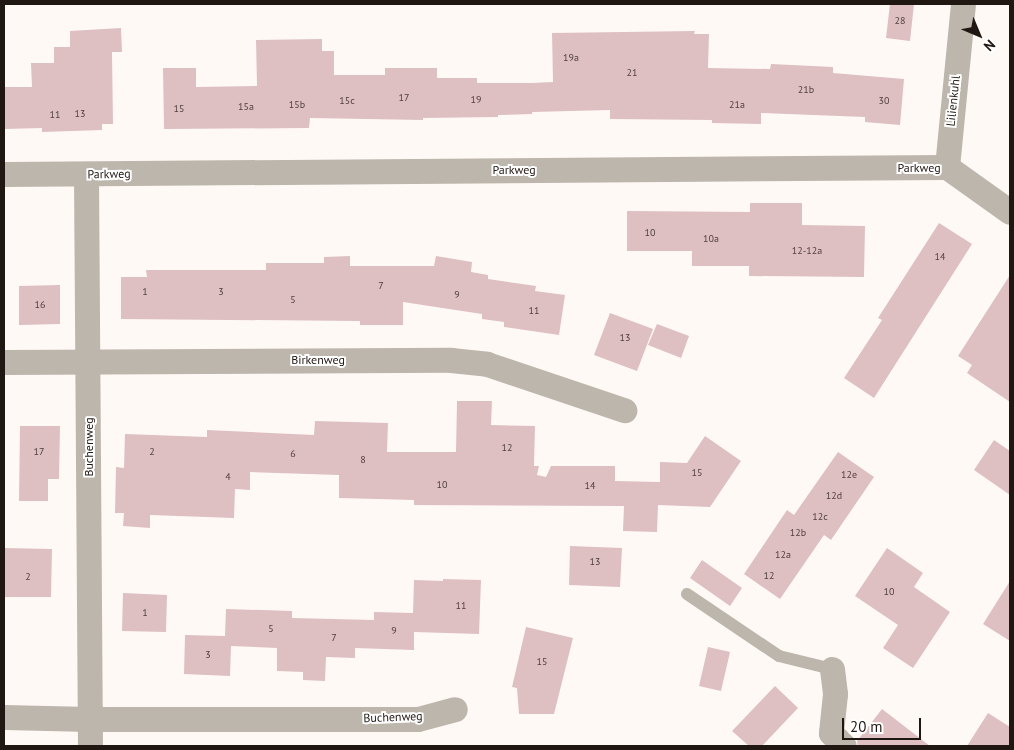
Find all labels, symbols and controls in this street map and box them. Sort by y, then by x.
north arrow [954,10,1004,60]
house number: 28 [895,15,905,27]
text: N [980,36,999,55]
house number: 19a [563,52,579,64]
house number: 21 [627,67,637,79]
street label: Lilienkuhl [943,75,963,127]
house number: 21b [798,84,814,96]
house number: 17 [399,92,409,104]
house number: 19 [471,94,481,106]
house number: 15c [339,95,355,107]
house number: 30 [879,95,889,107]
house number: 15b [289,99,305,111]
house number: 21a [729,99,745,111]
house number: 15a [238,101,254,113]
house number: 15 [174,103,184,115]
house number: 13 [75,108,85,120]
house number: 11 [50,109,60,121]
street label: Parkweg [897,161,941,175]
street label: Parkweg [492,163,536,177]
street label: Parkweg [87,166,131,182]
house number: 10 [645,227,655,239]
house number: 10a [703,233,719,245]
house number: 12-12a [792,245,822,257]
house number: 14 [935,251,945,263]
house number: 7 [378,280,384,292]
house number: 1 [142,286,148,298]
house number: 3 [218,286,224,298]
house number: 9 [454,289,460,301]
house number: 5 [290,294,296,306]
house number: 16 [35,299,45,311]
house number: 11 [529,305,539,317]
house number: 13 [620,332,630,344]
street label: Birkenweg [291,353,345,367]
street label: Buchenweg [82,417,96,477]
house number: 12 [502,442,512,454]
house number: 17 [34,446,44,458]
house number: 2 [149,446,155,458]
house number: 6 [290,448,296,460]
house number: 8 [360,454,366,466]
house number: 15 [692,467,702,479]
house number: 12e [841,469,857,481]
house number: 4 [225,471,231,483]
house number: 10 [437,479,447,491]
house number: 14 [585,480,595,492]
house number: 12d [826,490,842,502]
house number: 12c [812,511,828,523]
house number: 12b [790,527,806,539]
house number: 12a [775,549,791,561]
house number: 13 [590,556,600,568]
house number: 12 [764,570,774,582]
house number: 2 [25,571,31,583]
house number: 10 [884,586,894,598]
house number: 11 [456,600,466,612]
house number: 1 [142,607,148,619]
house number: 5 [268,623,274,635]
house number: 9 [391,625,397,637]
house number: 7 [331,632,337,644]
house number: 3 [205,649,211,661]
house number: 15 [537,656,547,668]
scale bar [844,708,923,740]
street label: Buchenweg [363,709,423,725]
text: 20 m [850,717,883,736]

